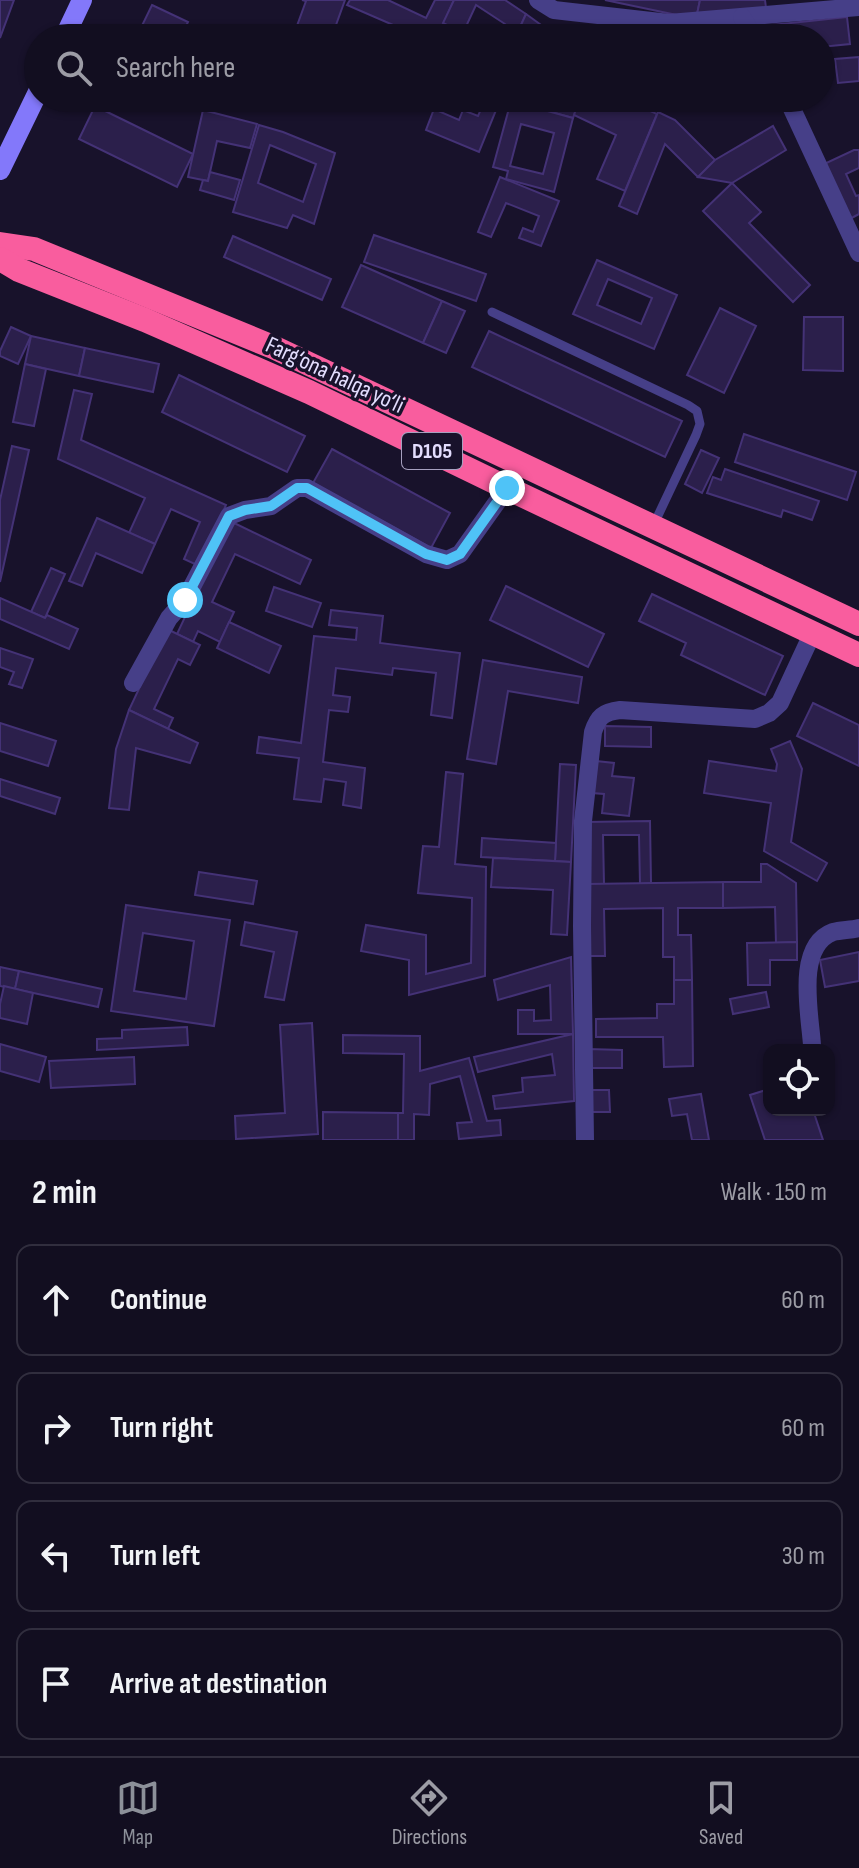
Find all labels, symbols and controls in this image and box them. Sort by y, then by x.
search box [24,24,835,112]
icon: search [52,46,96,90]
text: Search here [116,50,235,86]
street label: Farg‘ona halqa yo‘li [261,330,409,420]
road number: D105 [402,433,462,469]
route end [489,470,525,506]
route start [167,582,203,618]
map controls [763,1044,835,1116]
button: locate [763,1044,835,1116]
text: 2 min [32,1172,97,1213]
text: Walk · 150 m [721,1177,827,1208]
icon: ahead [34,1278,78,1322]
text: Continue [110,1282,207,1318]
text: 60 m [781,1285,825,1316]
icon: right [34,1406,78,1450]
text: Turn right [110,1410,213,1446]
text: 60 m [781,1413,825,1444]
icon: left [34,1534,78,1578]
text: Turn left [110,1538,200,1574]
text: 30 m [782,1541,825,1572]
icon: arrive [34,1662,78,1706]
text: Arrive at destination [110,1666,327,1702]
tab: Map [116,1776,160,1851]
tab: Directions [392,1776,467,1851]
tab: Saved [699,1776,743,1851]

